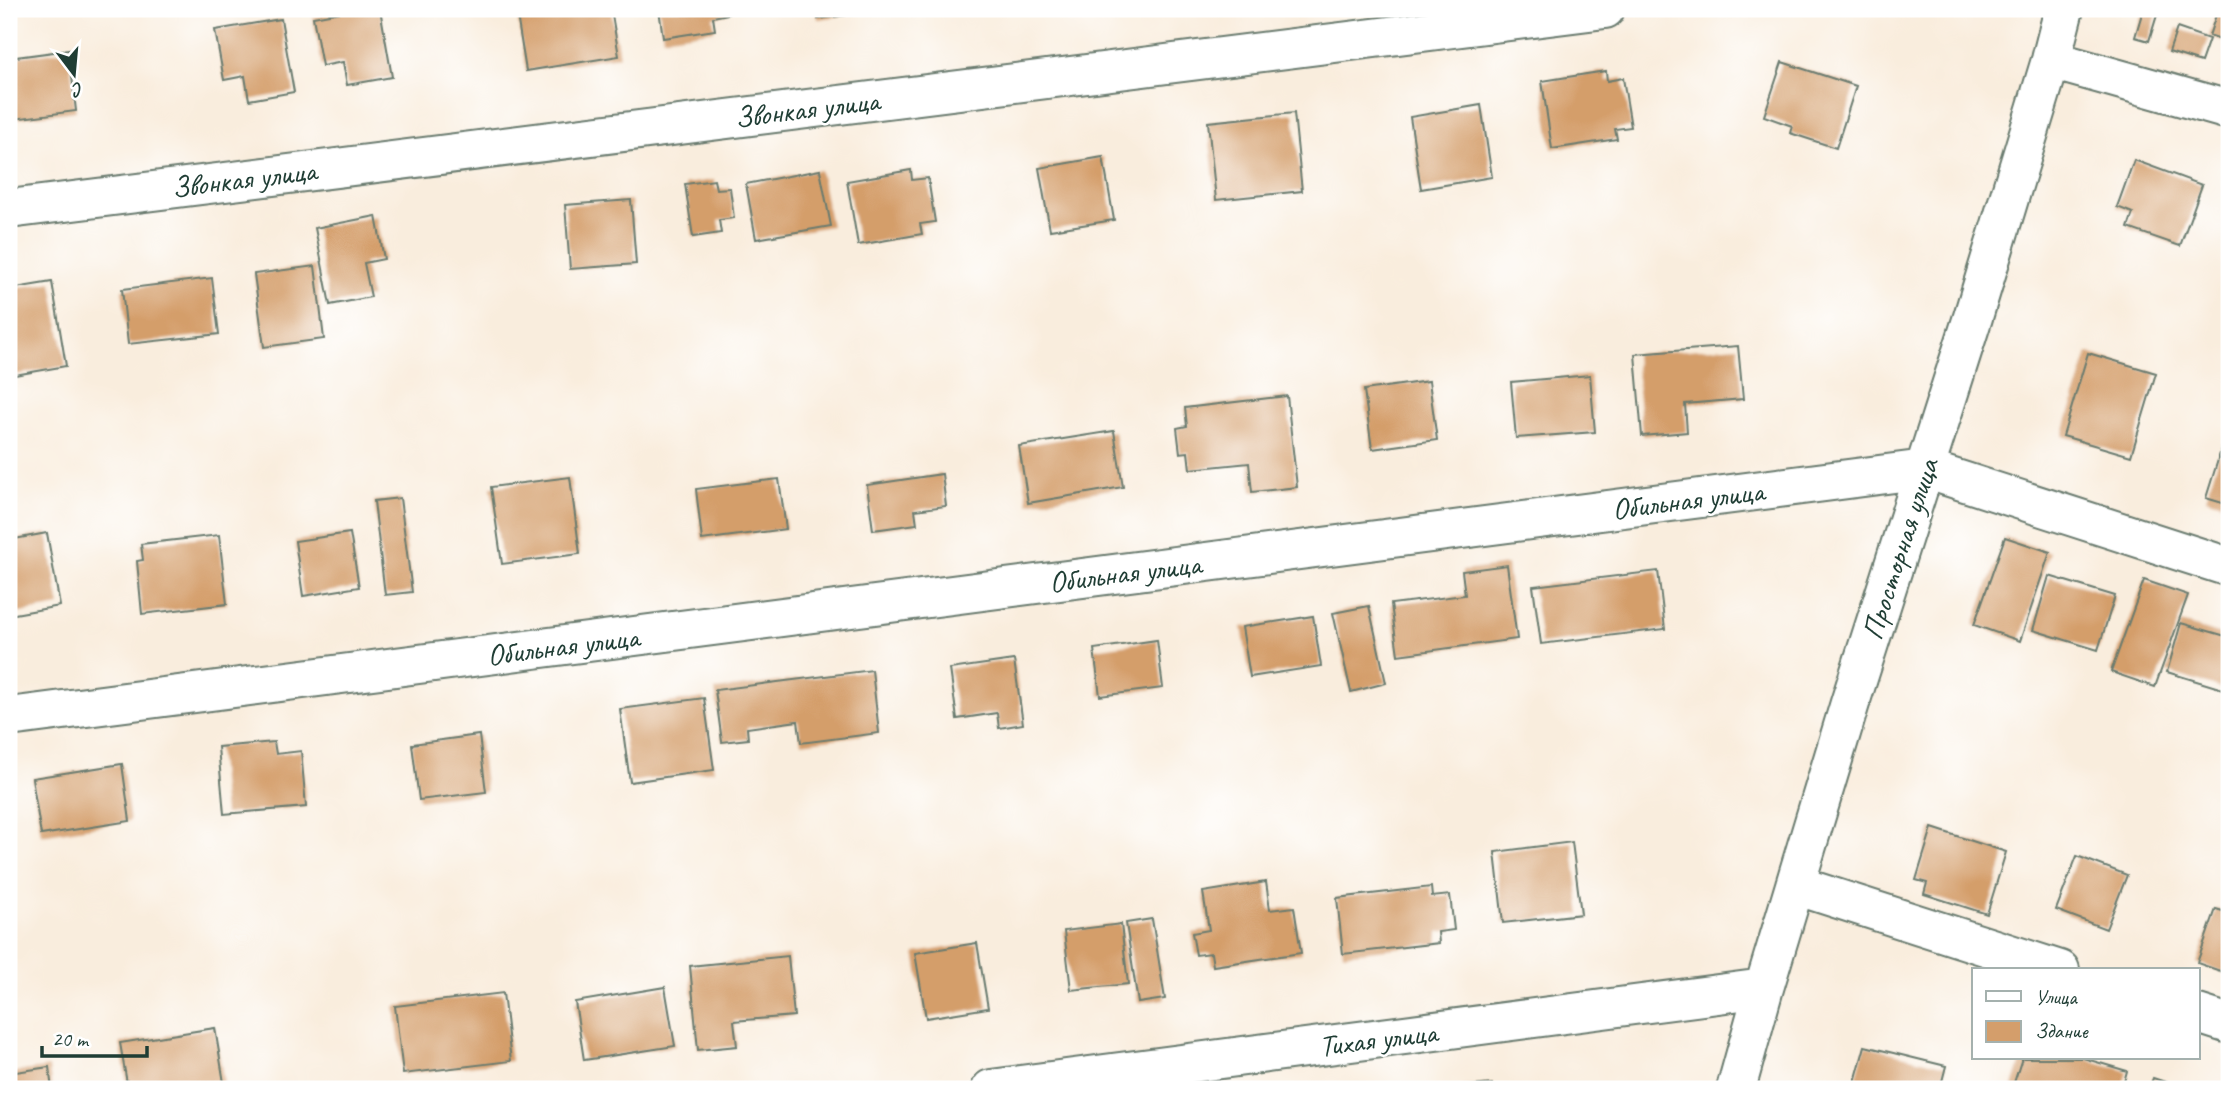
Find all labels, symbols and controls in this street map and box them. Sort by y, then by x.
north arrow [38,38,108,108]
text: С [68,77,86,103]
street label: Звонкая улица [733,81,884,137]
street label: Звонкая улица [170,151,321,207]
street label: Просторная улица [1853,452,1948,644]
street label: Обильная улица [1610,472,1769,528]
street label: Обильная улица [1047,545,1206,601]
street label: Обильная улица [485,618,644,674]
legend [1972,968,2200,1060]
text: Улица [2035,984,2078,1010]
street label: Тихая улица [1317,1013,1442,1065]
scale bar [42,1014,147,1058]
text: Здание [2035,1018,2089,1044]
text: 20 m [52,1026,90,1052]

